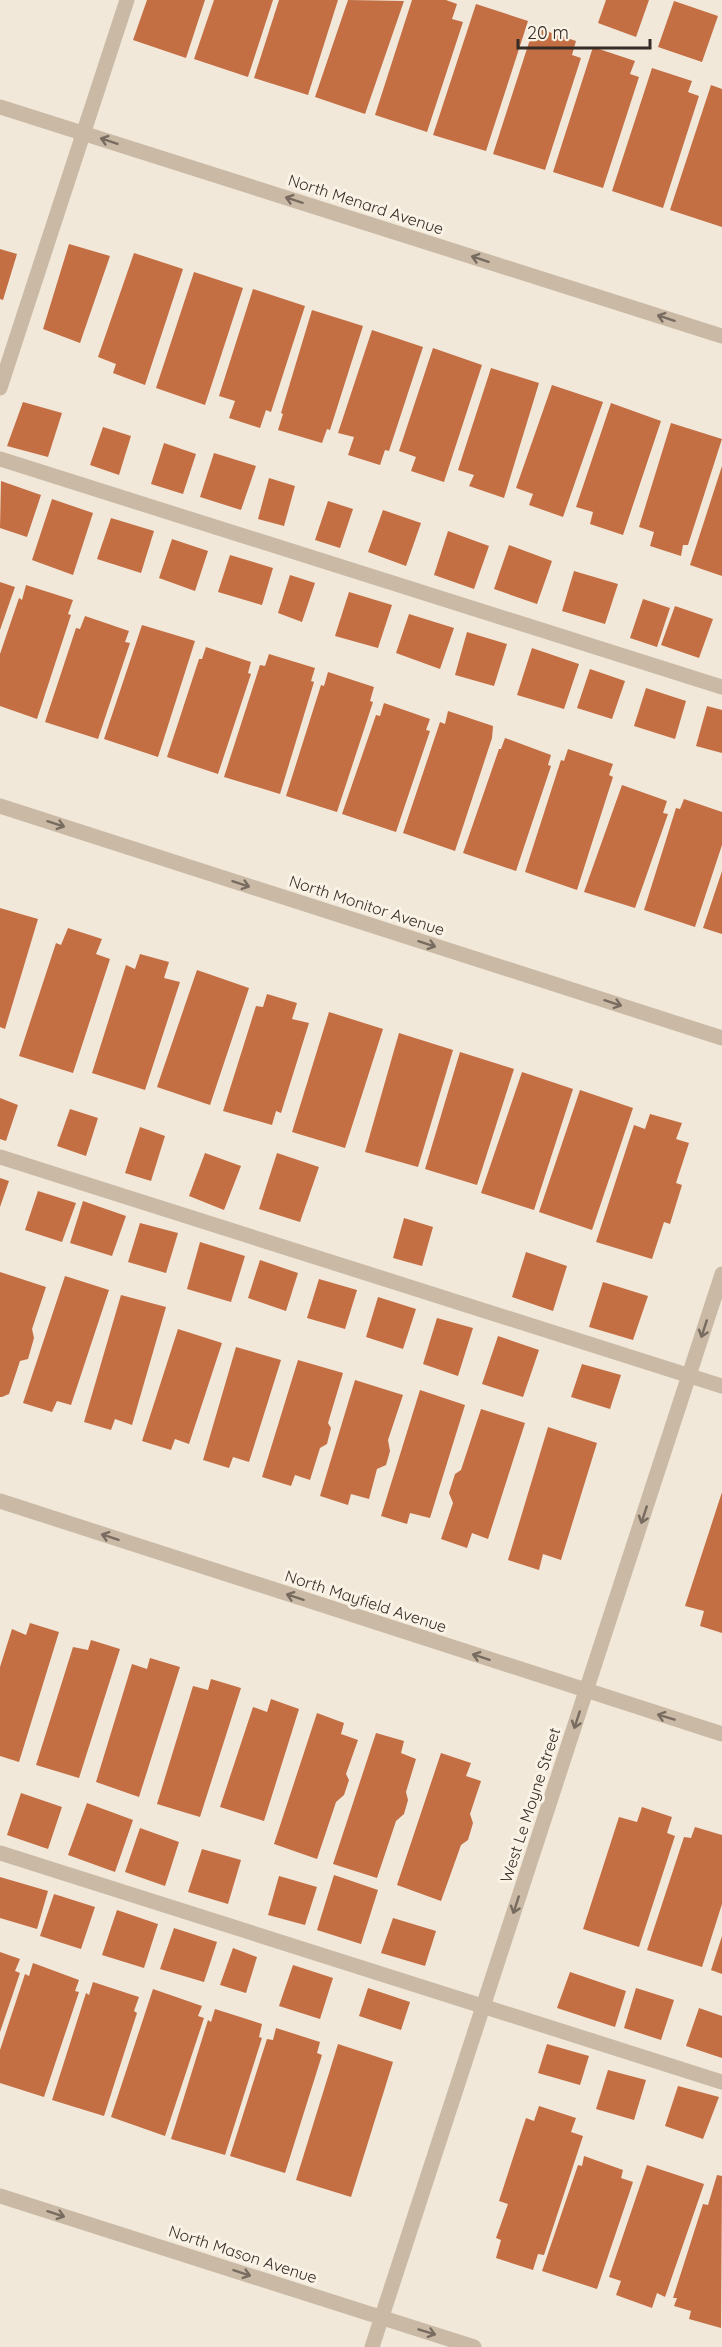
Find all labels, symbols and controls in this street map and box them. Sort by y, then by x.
scale bar [518,12,650,50]
text: 20 m [527,21,569,44]
one-way arrow [99,135,118,146]
street label: North Menard Avenue [286,169,446,239]
one-way arrow [285,194,304,205]
one-way arrow [471,253,490,264]
one-way arrow [657,312,676,323]
one-way arrow [46,819,65,830]
street label: North Monitor Avenue [287,870,447,940]
one-way arrow [231,879,250,890]
one-way arrow [417,939,436,950]
one-way arrow [603,998,622,1009]
one-way arrow [698,1319,709,1338]
one-way arrow [637,1505,648,1524]
one-way arrow [101,1531,120,1542]
street label: North Mayfield Avenue [283,1565,449,1637]
one-way arrow [286,1591,305,1602]
one-way arrow [472,1651,491,1662]
one-way arrow [570,1710,581,1729]
one-way arrow [657,1711,676,1722]
street label: West Le Moyne Street [495,1725,565,1885]
one-way arrow [510,1895,521,1914]
one-way arrow [46,2209,65,2220]
street label: North Mason Avenue [166,2221,320,2287]
one-way arrow [232,2268,251,2279]
one-way arrow [417,2327,436,2338]

